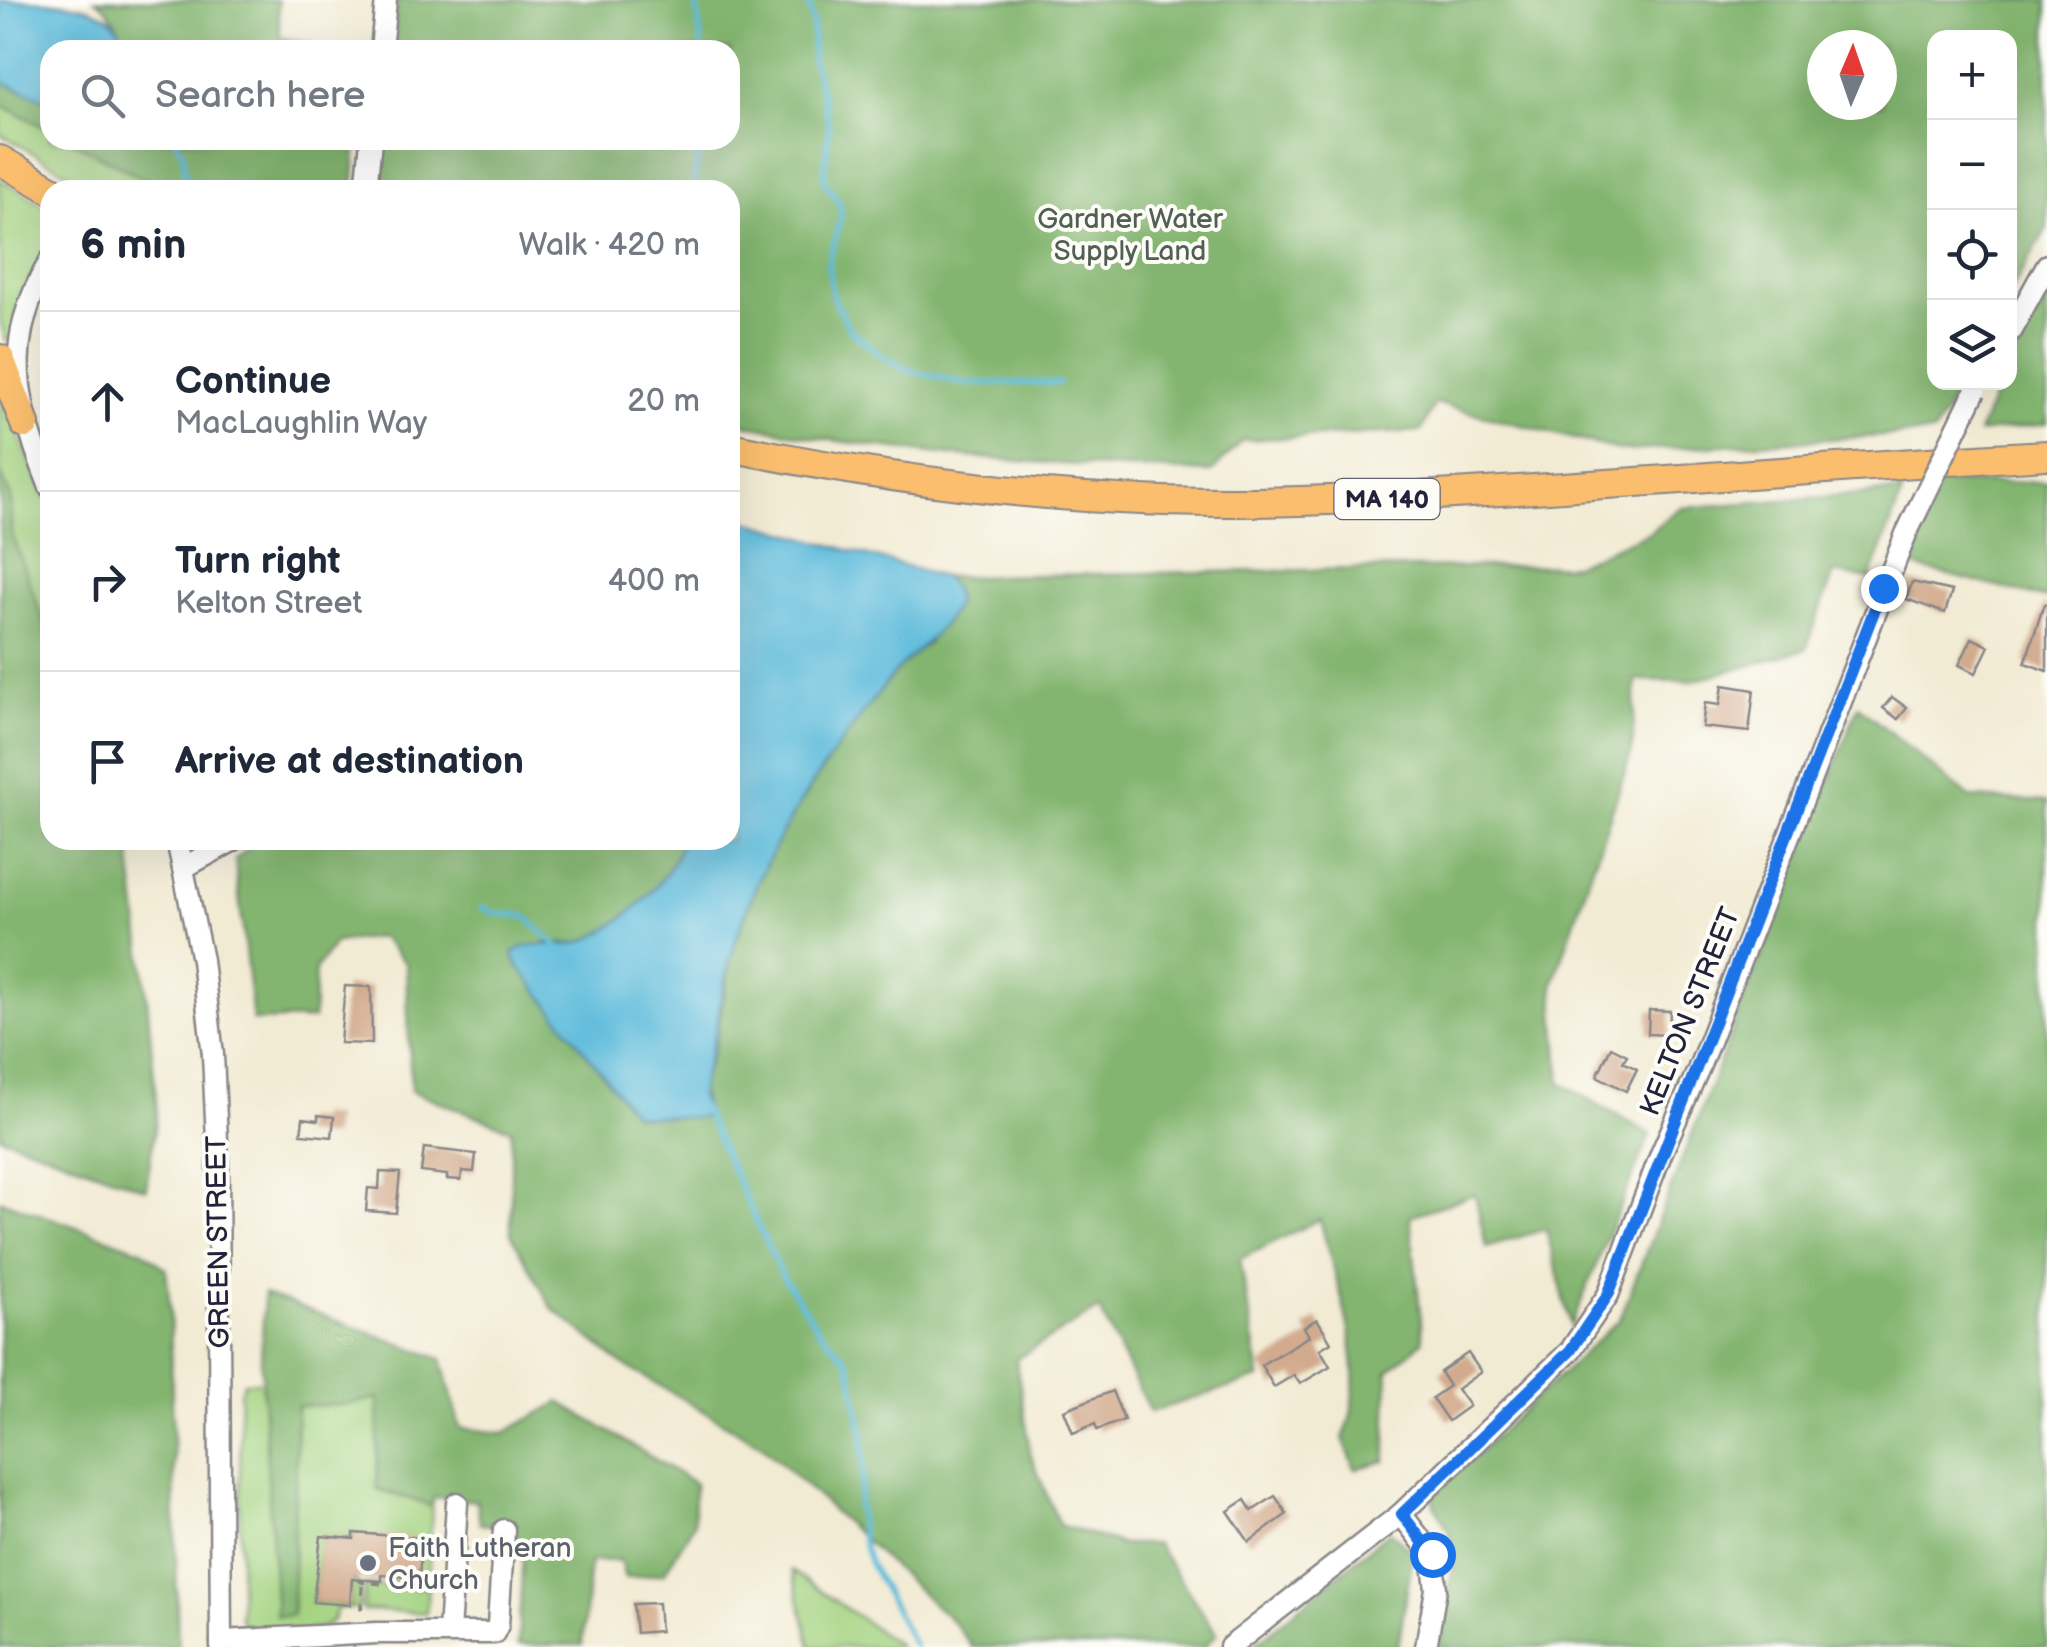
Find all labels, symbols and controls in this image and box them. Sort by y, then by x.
north arrow [1807,30,1897,120]
map controls [1927,30,2017,390]
button: + [1927,30,2017,120]
search box [40,40,740,150]
icon: search [75,68,130,123]
text: Search here [155,73,366,118]
button: − [1927,120,2017,210]
park label: Gardner Water Supply Land [1037,203,1224,268]
button: locate [1927,210,2017,300]
text: 6 min [80,220,186,271]
text: Walk · 420 m [519,226,700,265]
button: layers [1927,300,2017,390]
text: Continue [175,359,331,404]
icon: ahead [80,374,135,429]
text: 20 m [627,382,700,421]
text: MacLaughlin Way [175,404,427,443]
road number: MA 140 [1334,479,1440,519]
text: Turn right [175,539,340,584]
icon: right [80,554,135,609]
text: 400 m [608,562,700,601]
route end [1861,566,1907,612]
text: Kelton Street [175,584,362,623]
icon: arrive [80,734,135,789]
text: Arrive at destination [175,739,524,784]
street label: KELTON STREET [1634,903,1747,1120]
street label: GREEN STREET [200,1135,237,1349]
place label: Faith Lutheran Church [388,1532,571,1597]
route start [1410,1532,1456,1578]
marker: Faith Lutheran Church [357,1552,379,1574]

